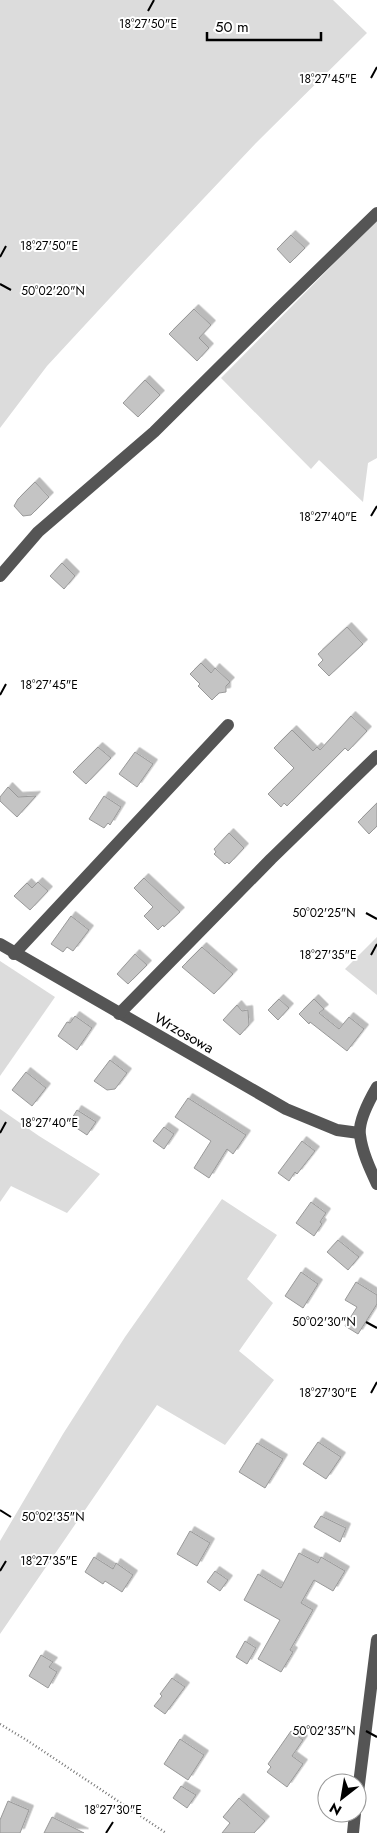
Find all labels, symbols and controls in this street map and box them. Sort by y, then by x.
scale bar [207,10,321,42]
text: 18°27'50"E [119,15,177,33]
text: 50 m [215,16,249,38]
text: 18°27'45"E [299,70,357,88]
text: 18°27'50"E [20,237,78,255]
text: 50°02'20"N [21,282,85,300]
text: 18°27'40"E [299,508,357,526]
text: 18°27'45"E [20,676,78,694]
text: 50°02'25"N [292,904,356,922]
text: 18°27'35"E [299,946,357,964]
street label: Wrzosowa [150,1007,218,1059]
text: 18°27'40"E [20,1114,78,1132]
text: 50°02'30"N [292,1313,356,1331]
text: 18°27'30"E [299,1384,357,1402]
text: 50°02'35"N [22,1508,84,1526]
text: 18°27'35"E [20,1552,78,1570]
text: 50°02'35"N [293,1722,355,1740]
north arrow [317,1773,367,1823]
text: N [325,1798,345,1821]
text: 18°27'30"E [84,1801,142,1819]

